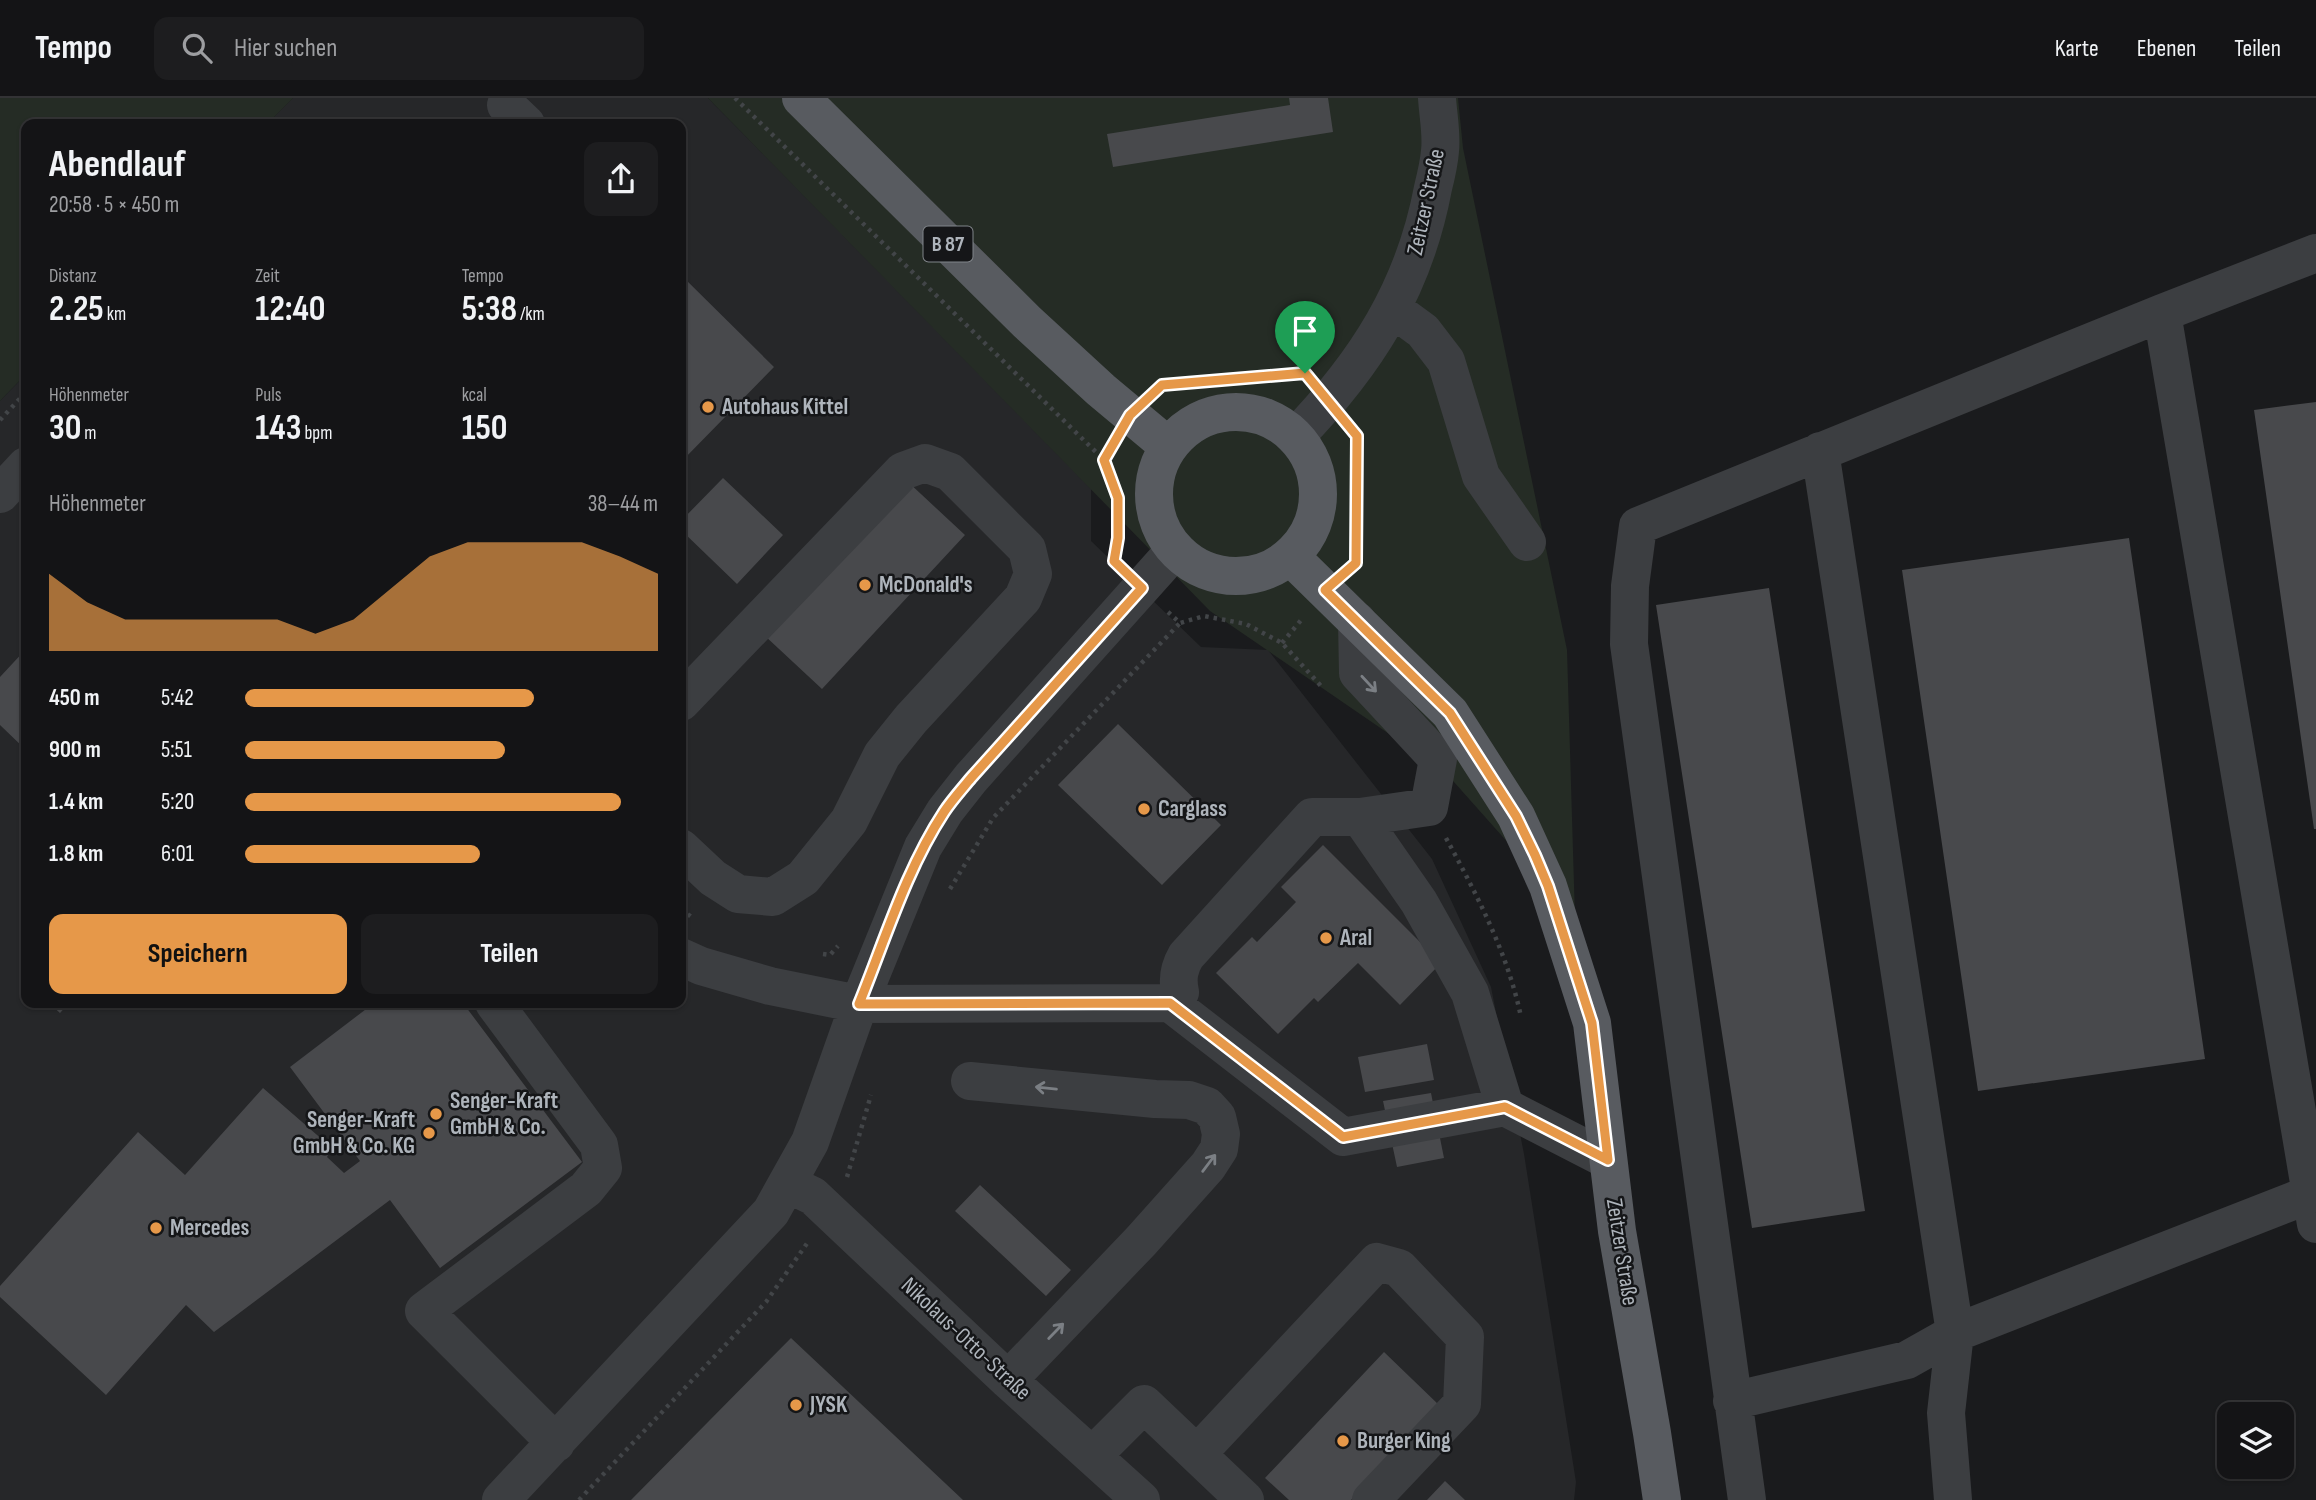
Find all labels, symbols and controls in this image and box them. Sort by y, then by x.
search box [154,17,644,80]
text: Tempo [35,28,112,68]
icon: search [178,29,216,67]
text: Hier suchen [234,33,337,64]
text: Karte [2055,34,2099,63]
text: Ebenen [2137,34,2196,63]
text: Teilen [2234,34,2281,63]
text: Abendlauf [49,142,185,187]
button: share [584,142,658,216]
street label: Zeitzer Straße [1401,146,1451,258]
text: 20:58 · 5 × 450 m [49,191,179,219]
road number: B 87 [923,226,972,262]
text: Distanz [49,265,97,288]
text: Zeit [255,265,280,288]
text: Tempo [462,265,504,288]
text: 2.25 [49,288,104,331]
text: 12:40 [255,288,326,331]
text: 5:38 [462,288,517,331]
pin [1275,301,1335,373]
text: km [104,303,126,326]
text: /km [517,303,545,326]
icon: arrive [1286,312,1324,350]
text: Höhenmeter [49,384,129,407]
text: Puls [255,384,282,407]
text: kcal [462,384,487,407]
place label: Autohaus Kittel [721,393,848,421]
marker: Autohaus Kittel [700,399,716,415]
text: 30 [49,407,81,450]
text: 143 [255,407,301,450]
text: 150 [462,407,507,450]
text: m [81,422,97,445]
text: bpm [301,422,332,445]
text: Höhenmeter [49,490,146,518]
text: 38–44 m [588,490,658,518]
place label: McDonald's [879,571,973,599]
marker: McDonald's [857,577,873,593]
one-way arrow [1361,675,1377,693]
text: 450 m [49,684,100,712]
text: 5:42 [161,684,194,712]
text: 900 m [49,736,101,764]
text: 5:51 [161,736,192,764]
text: 1.4 km [49,788,103,816]
text: 5:20 [161,788,194,816]
place label: Carglass [1158,795,1227,823]
marker: Carglass [1136,801,1152,817]
text: 1.8 km [49,840,103,868]
text: 6:01 [161,840,194,868]
button: Speichern [49,914,347,994]
button: Teilen [361,914,658,994]
place label: Aral [1339,924,1372,952]
marker: Aral [1318,930,1334,946]
one-way arrow [1035,1081,1057,1094]
place label: Senger-Kraft GmbH & Co. [450,1087,559,1141]
place label: Senger-Kraft GmbH & Co. KG [293,1106,415,1160]
marker: Senger-Kraft GmbH & Co. [428,1106,444,1122]
marker: Senger-Kraft GmbH & Co. KG [421,1125,437,1141]
one-way arrow [1202,1154,1216,1173]
street label: Zeitzer Straße [1600,1196,1644,1308]
place label: Mercedes [170,1214,250,1242]
marker: Mercedes [148,1220,164,1236]
street label: Nikolaus-Otto-Straße [895,1272,1037,1406]
one-way arrow [1047,1322,1064,1339]
place label: JYSK [809,1391,848,1419]
marker: JYSK [788,1397,804,1413]
map controls [2217,1402,2294,1479]
button: layers [2217,1402,2294,1479]
place label: Burger King [1357,1427,1451,1455]
marker: Burger King [1335,1433,1351,1449]

